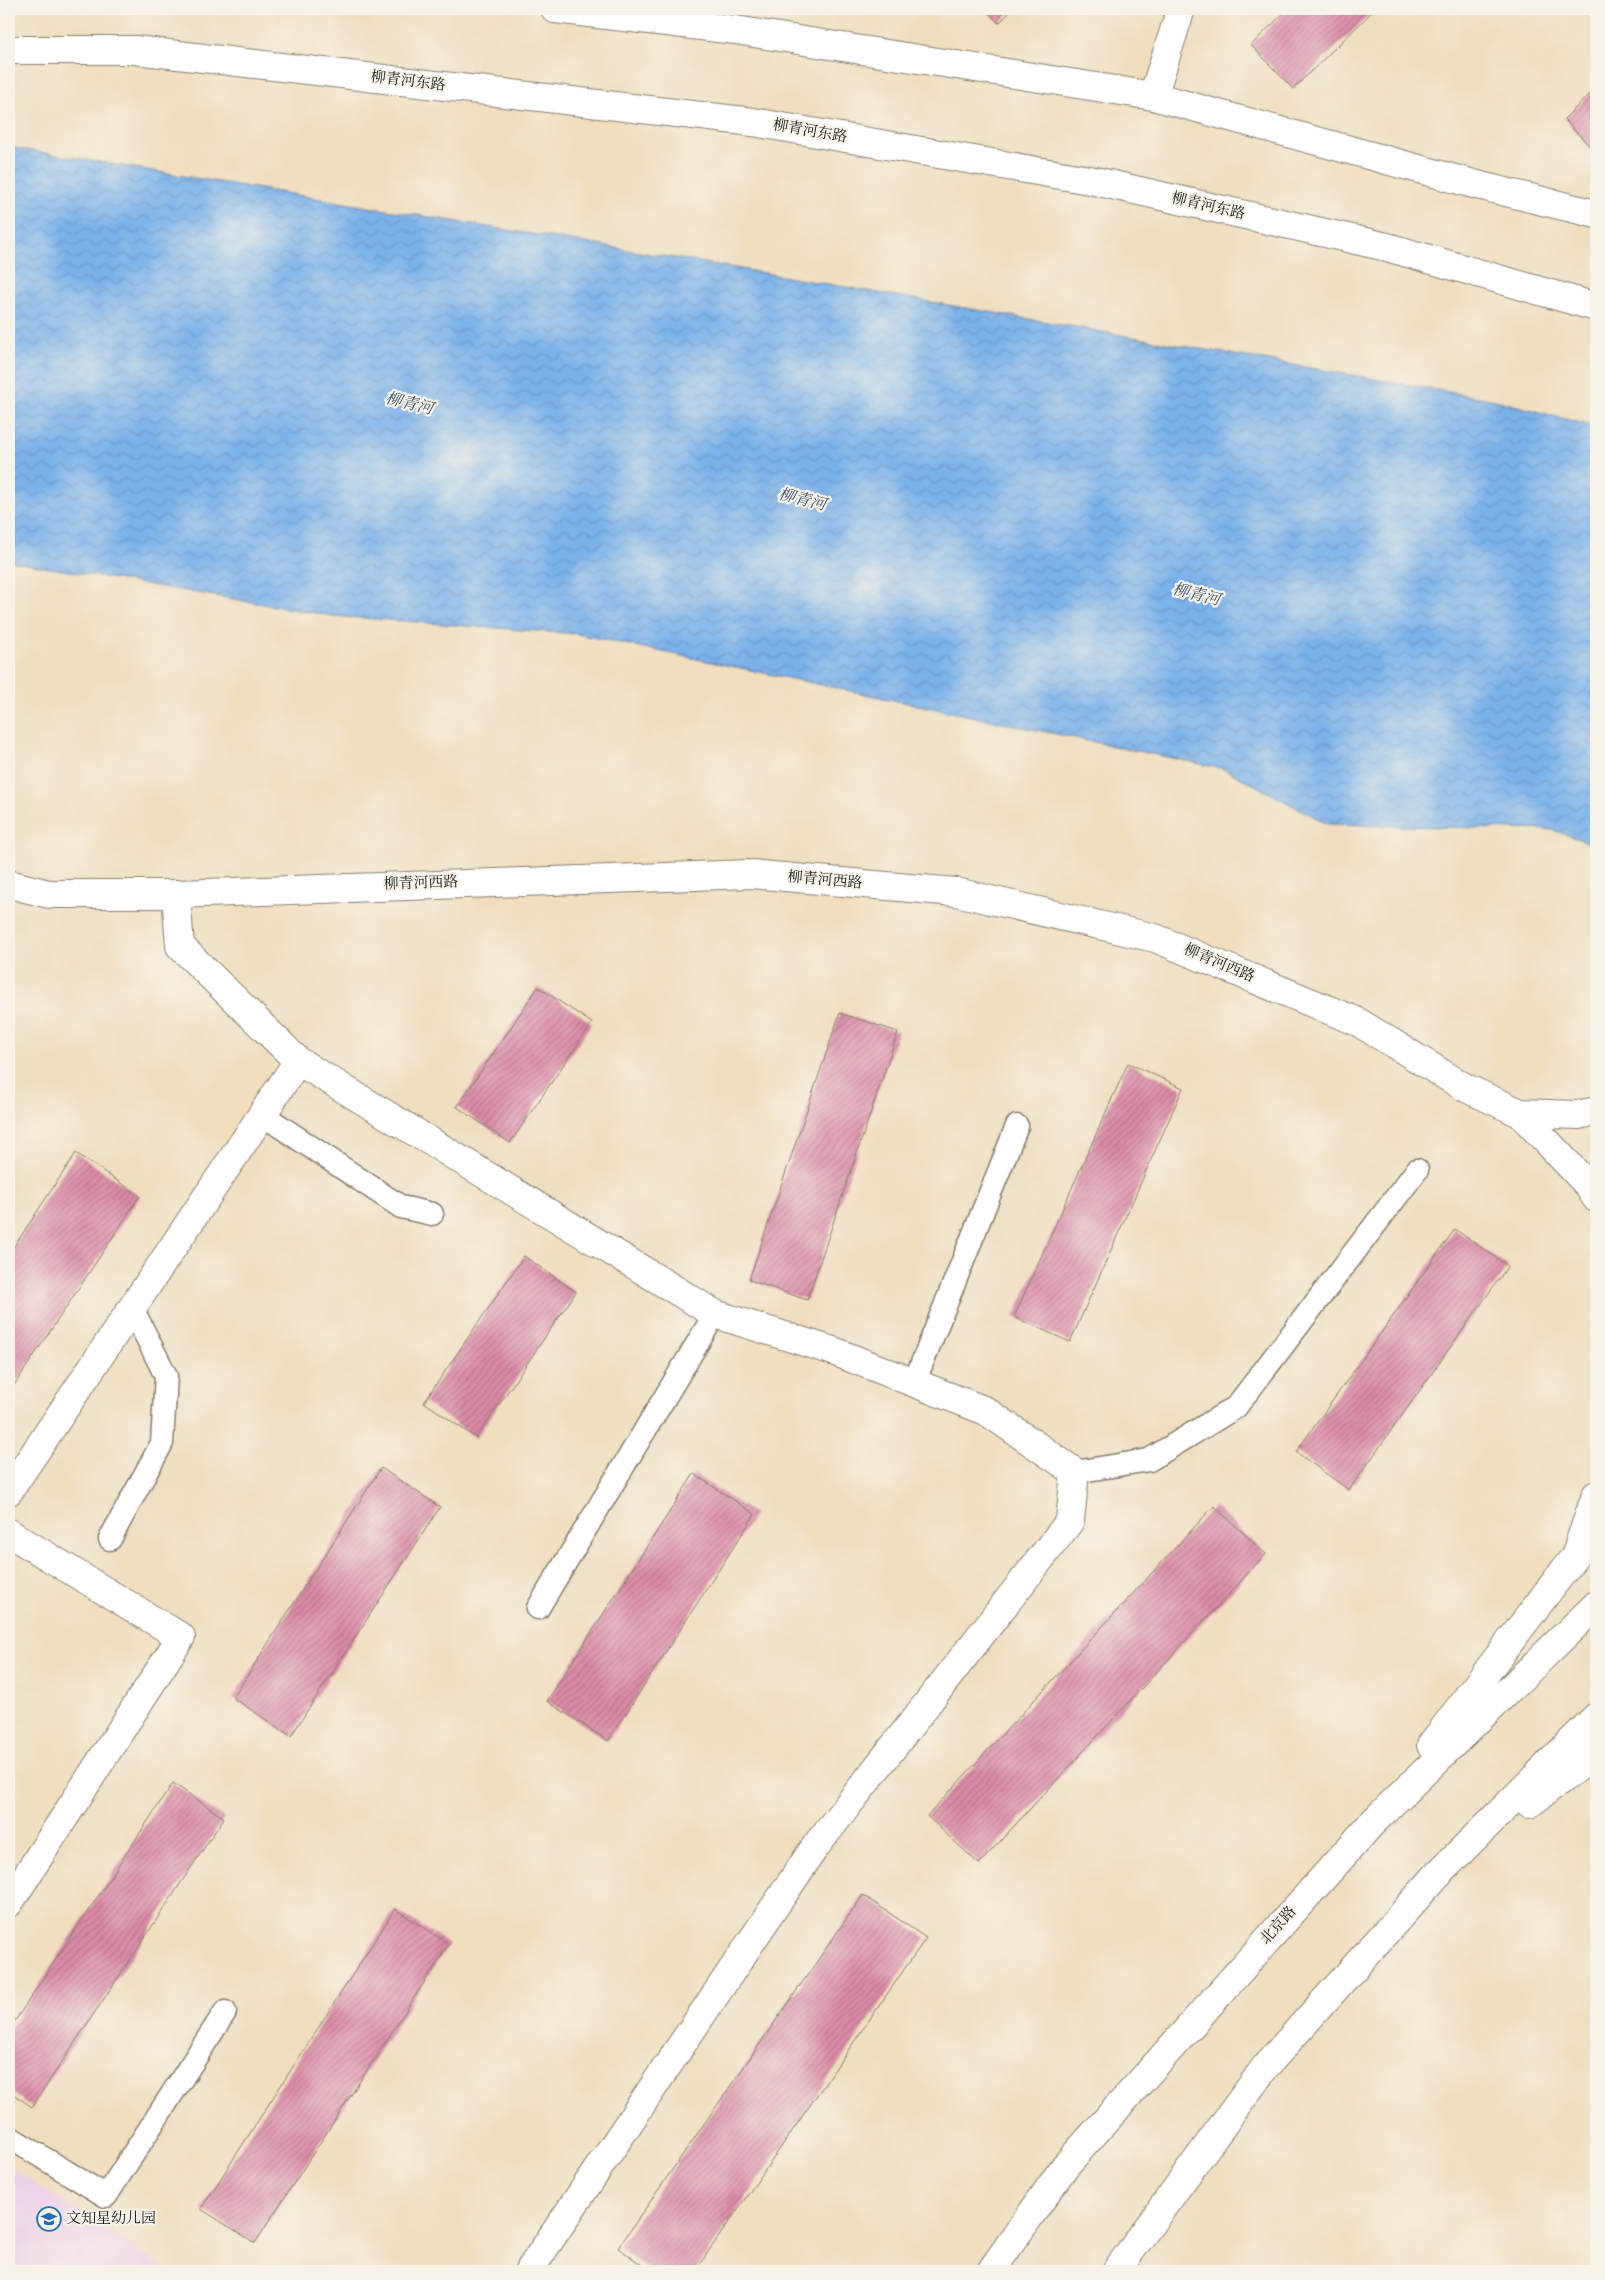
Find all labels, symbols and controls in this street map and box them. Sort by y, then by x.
street label: 柳青河东路 [369,67,447,97]
street label: 柳青河东路 [771,115,849,149]
street label: 柳青河东路 [1169,188,1247,226]
water label: 柳青河 [383,388,438,423]
water label: 柳青河 [776,484,831,519]
water label: 柳青河 [1170,579,1225,614]
street label: 柳青河西路 [787,867,863,895]
street label: 柳青河西路 [383,872,459,896]
street label: 柳青河西路 [1180,940,1258,988]
street label: 北京路 [1256,1902,1302,1950]
school or university icon: 文知星幼儿园 [36,2206,62,2232]
place label: 文知星幼儿园 [66,2209,156,2230]

